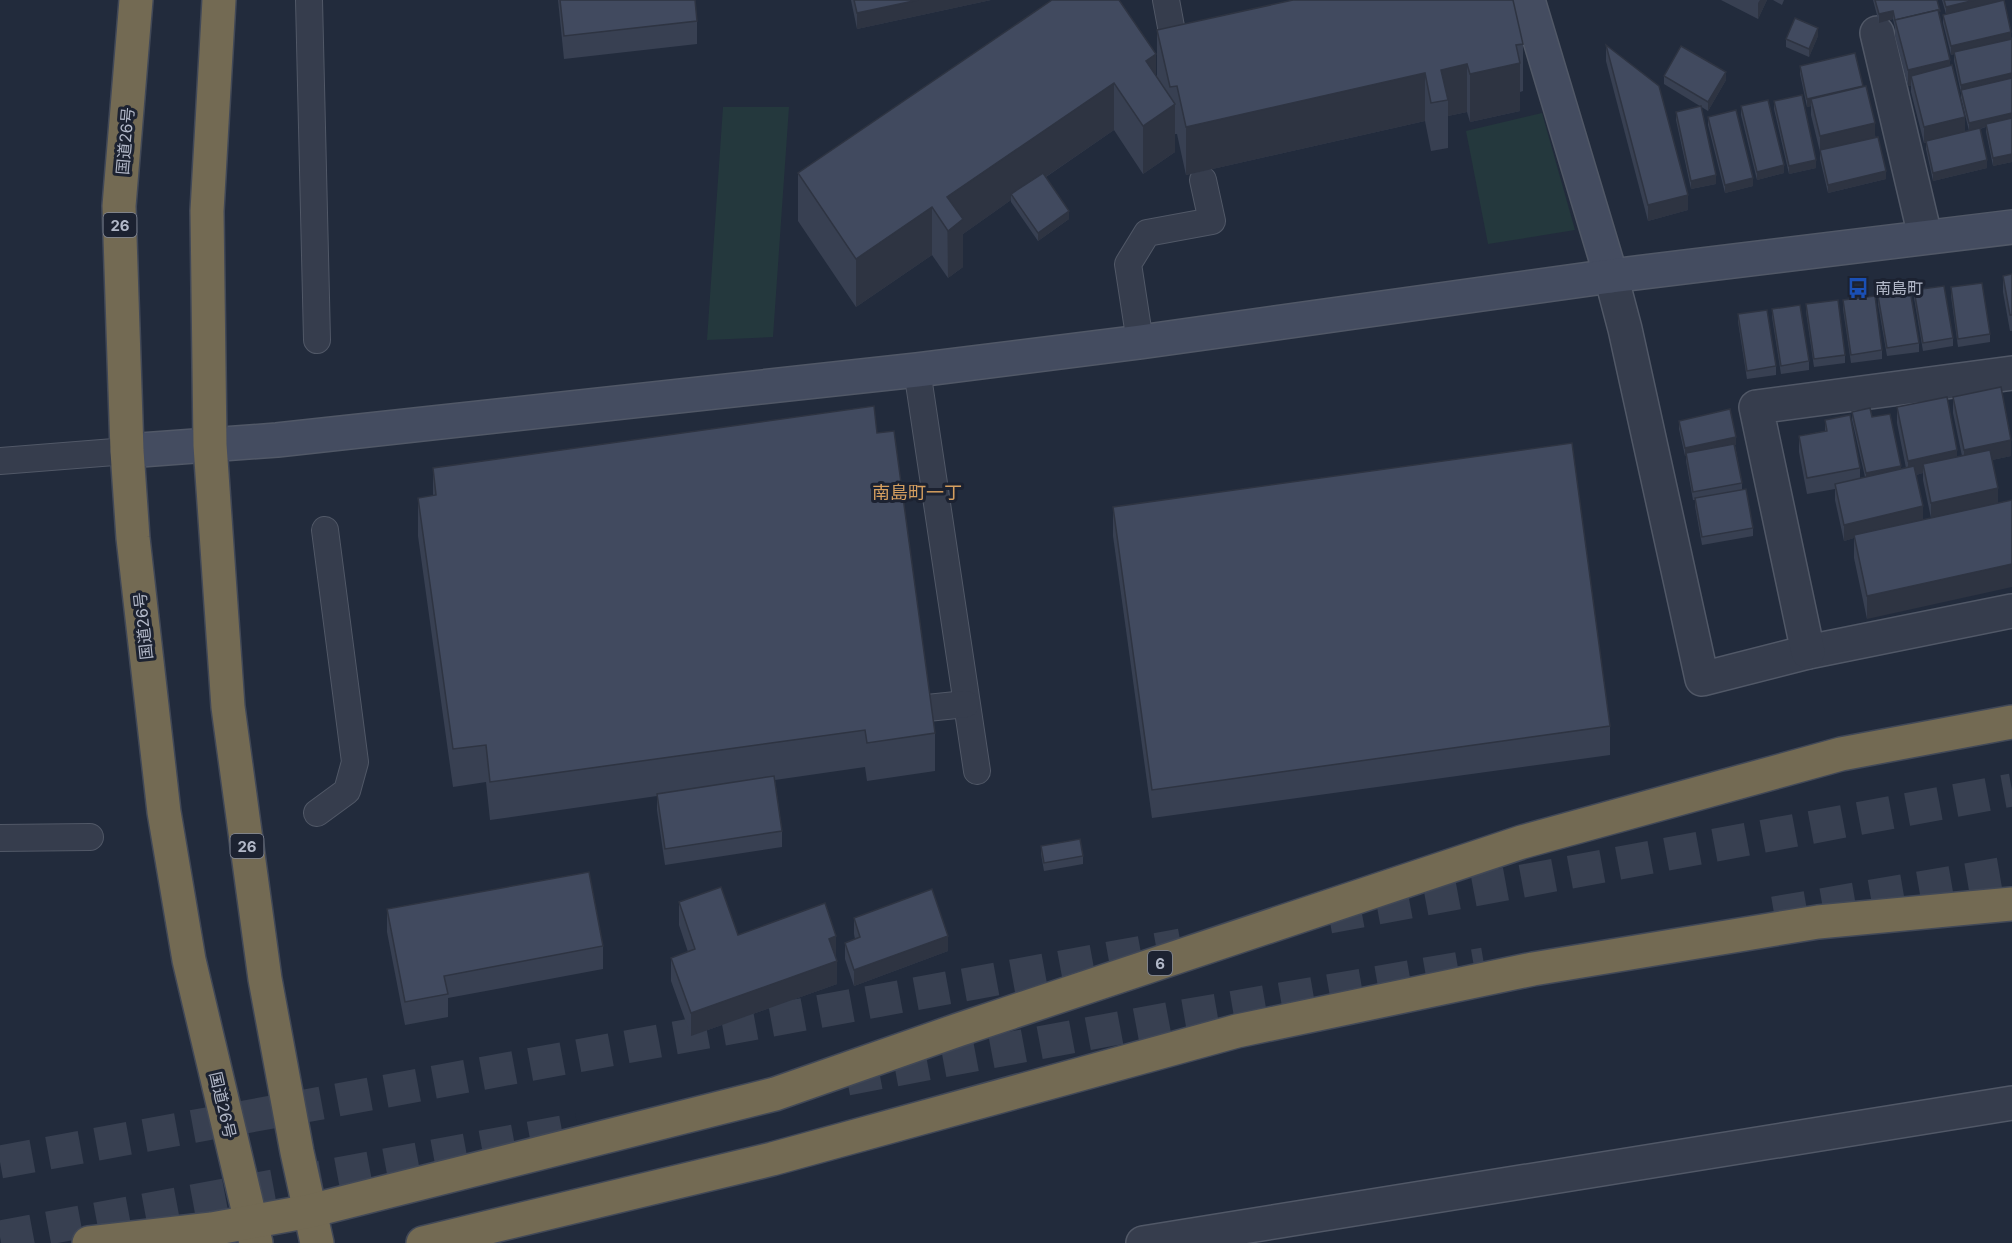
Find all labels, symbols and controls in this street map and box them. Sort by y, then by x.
street label: 国道26号 [112,106,138,176]
road number: 26 [104,213,136,237]
bus stop icon: 南島町 [1846,276,1870,300]
place label: 南島町 [1875,278,1923,298]
district label: 南島町一丁 [872,482,962,503]
street label: 国道26号 [130,591,156,661]
road number: 26 [230,834,264,858]
road number: 6 [1148,951,1172,975]
street label: 国道26号 [206,1070,240,1140]

